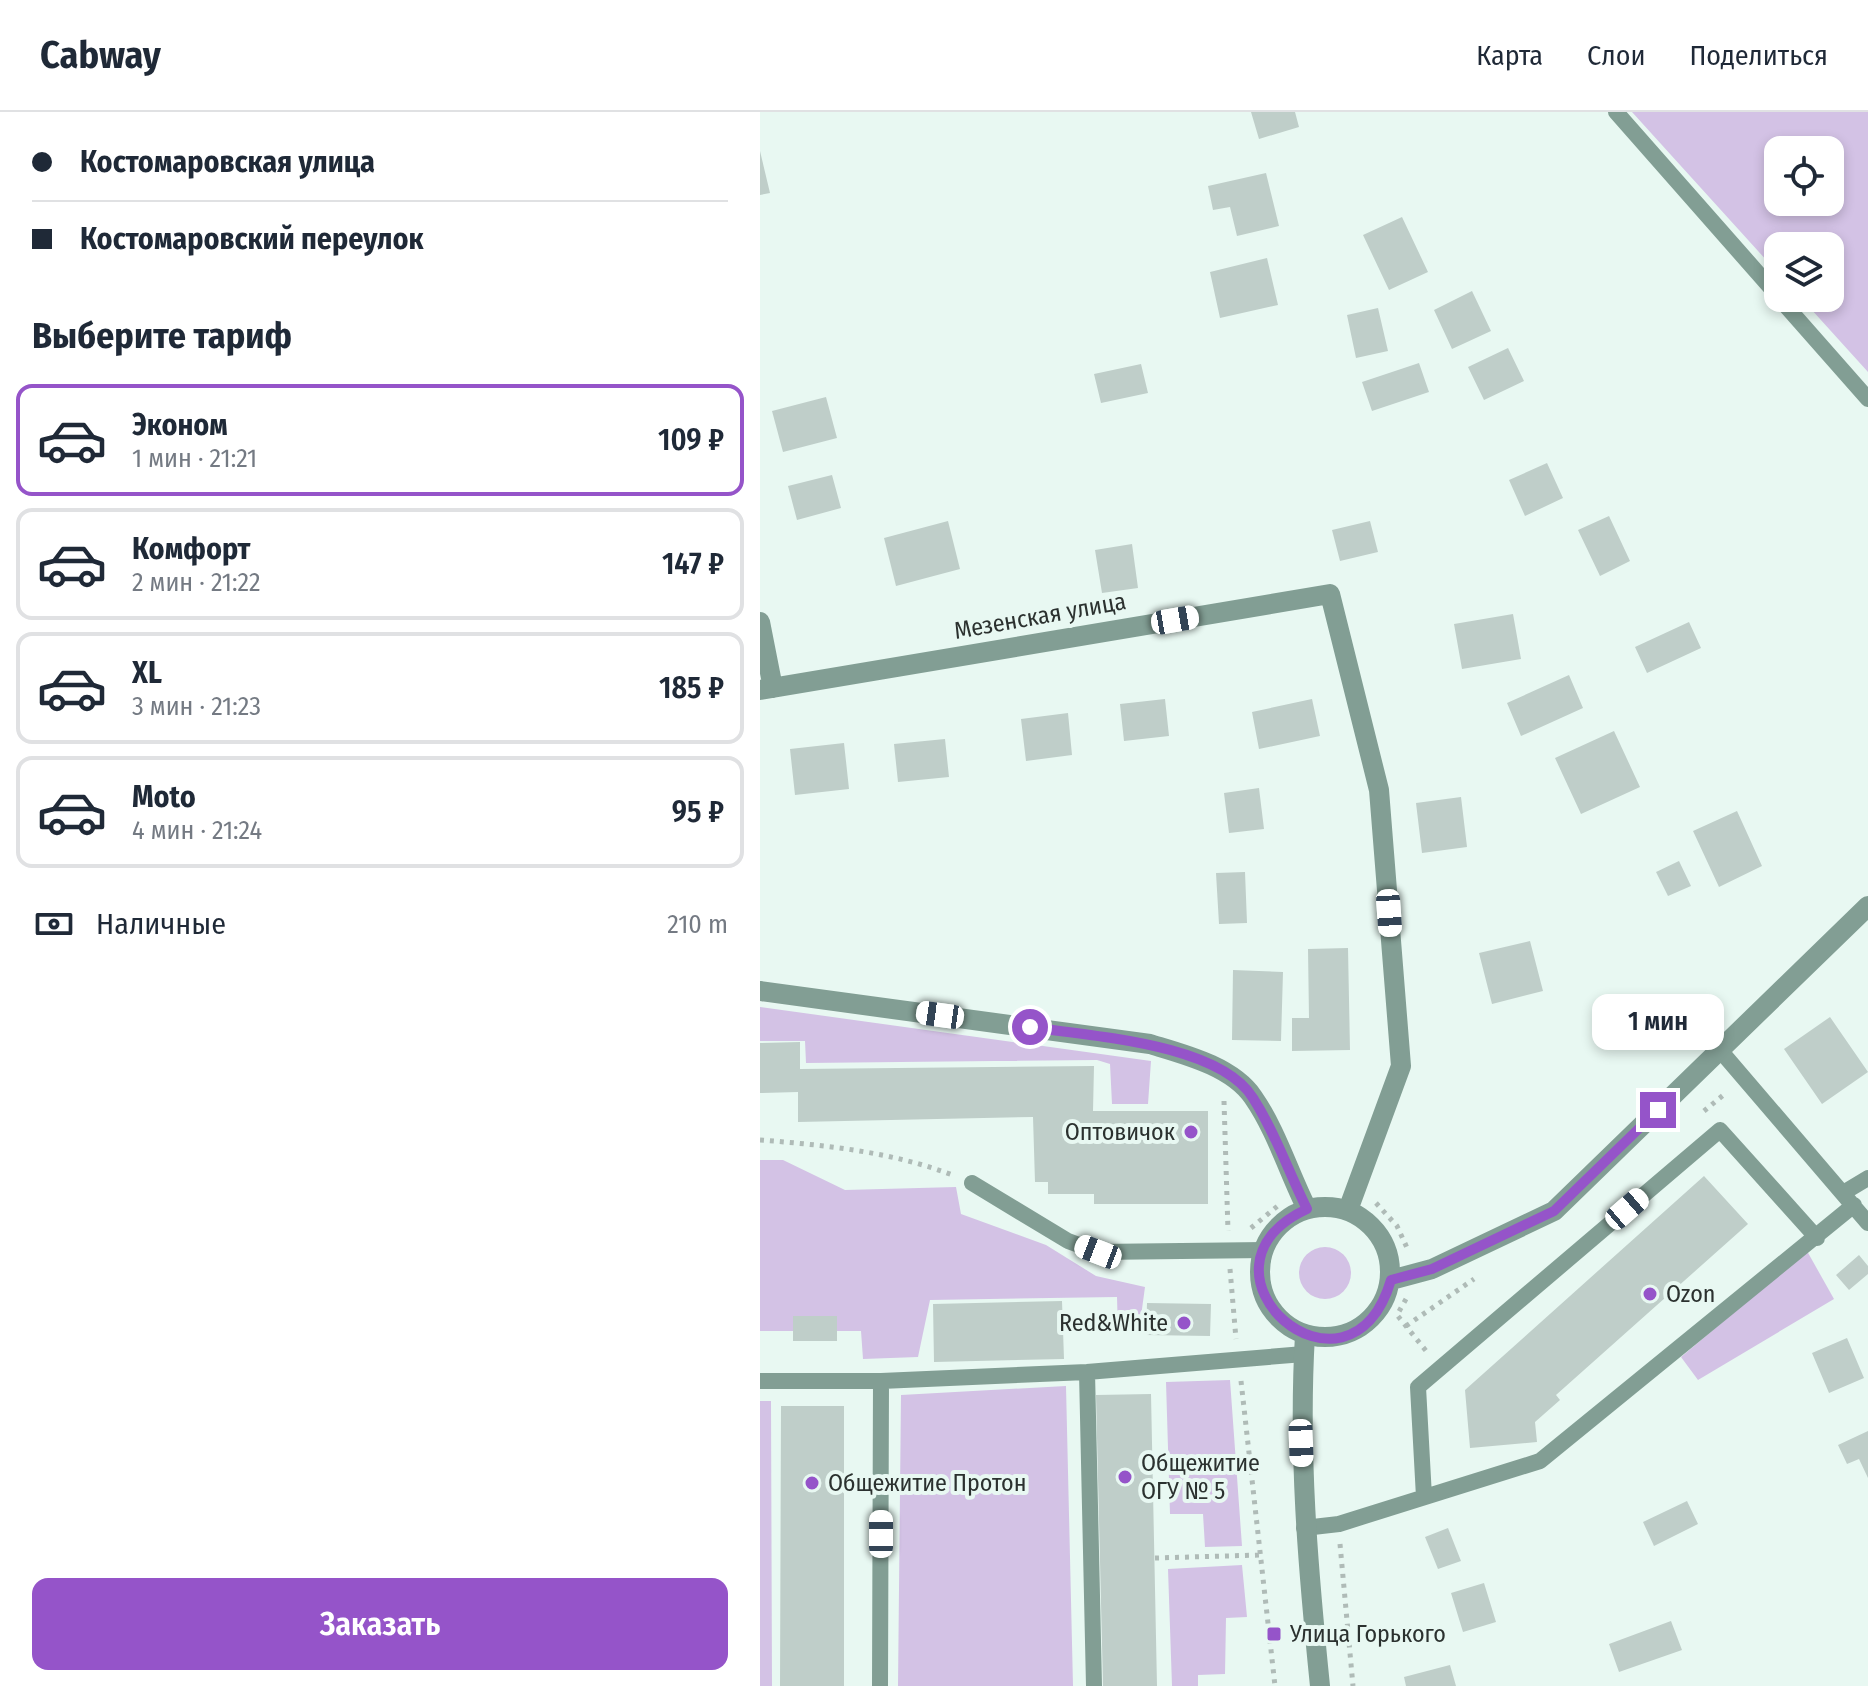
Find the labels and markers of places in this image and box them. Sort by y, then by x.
place label: Оптовичок [1065,1118,1176,1146]
marker: Оптовичок [1182,1123,1200,1141]
place label: Ozon [1666,1280,1715,1308]
marker: Ozon [1641,1285,1659,1303]
place label: Red&White [1059,1309,1168,1337]
marker: Red&White [1175,1314,1193,1332]
place label: Общежитие ОГУ № 5 [1141,1449,1260,1505]
marker: Общежитие ОГУ № 5 [1116,1468,1134,1486]
place label: Общежитие Протон [828,1469,1026,1497]
marker: Общежитие Протон [803,1474,821,1492]
place label: Улица Горького [1289,1620,1446,1648]
marker: Улица Горького [1265,1625,1283,1643]

